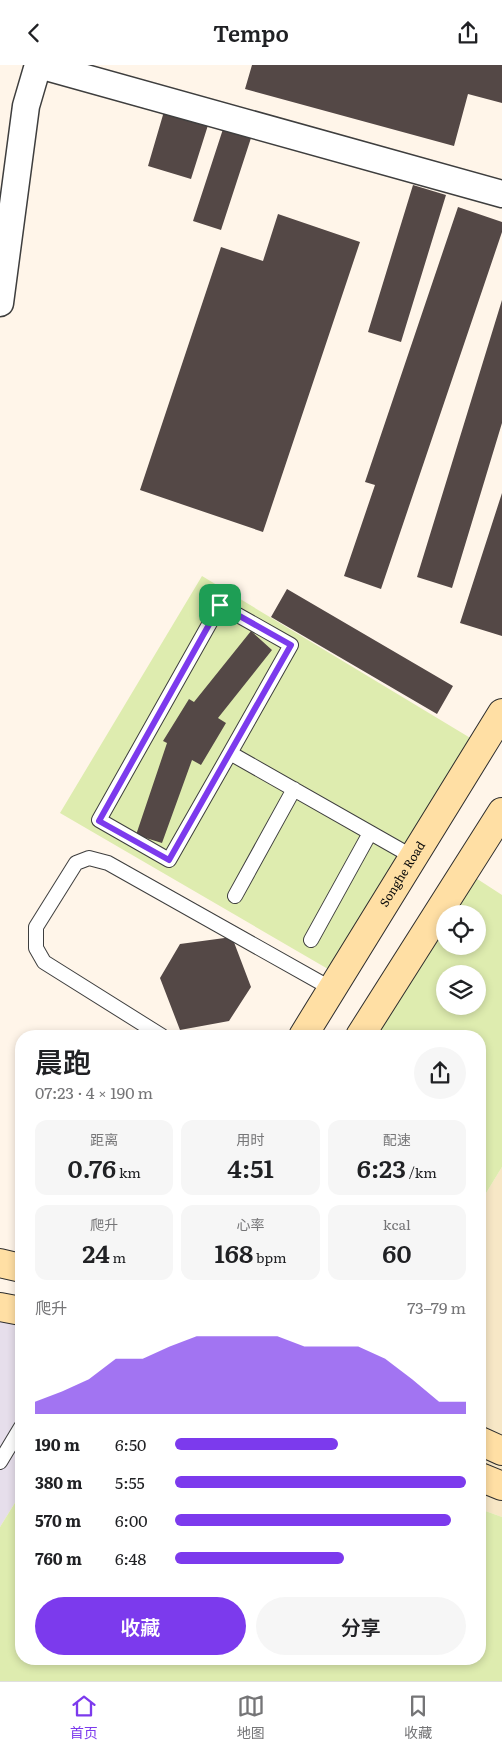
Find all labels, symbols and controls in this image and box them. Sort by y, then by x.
text: Tempo [213,16,289,49]
icon: back [20,19,48,47]
icon: share [454,19,482,47]
pin [199,584,241,626]
icon: arrive [206,591,234,619]
street label: Songhe Road [375,837,429,910]
map controls [436,905,486,1015]
button: locate [436,905,486,955]
button: layers [436,965,486,1015]
text: 晨跑 [35,1040,91,1082]
button: share [414,1047,466,1099]
text: 07:23 · 4 × 190 m [35,1080,153,1104]
text: 距离 [90,1129,118,1149]
text: 用时 [236,1129,264,1149]
text: 配速 [383,1129,411,1149]
text: 0.76 [67,1149,116,1186]
text: 4:51 [227,1149,274,1186]
text: 6:23 [357,1149,406,1186]
text: km [116,1162,141,1182]
text: /km [406,1162,437,1182]
text: 爬升 [90,1214,118,1234]
text: 心率 [236,1214,264,1234]
text: kcal [383,1214,411,1234]
text: 24 [82,1234,110,1271]
text: 168 [215,1234,253,1271]
text: 60 [382,1234,411,1271]
text: m [110,1247,126,1267]
text: bpm [253,1247,286,1267]
text: 爬升 [35,1295,67,1319]
text: 73–79 m [407,1295,466,1319]
text: 190 m [35,1432,80,1456]
text: 6:50 [115,1432,146,1456]
text: 380 m [35,1470,82,1494]
text: 5:55 [115,1470,145,1494]
text: 570 m [35,1508,81,1532]
text: 6:00 [115,1508,147,1532]
text: 760 m [35,1546,82,1570]
text: 6:48 [115,1546,146,1570]
button: 收藏 [35,1597,246,1655]
button: 分享 [256,1597,466,1655]
tab: 首页 [70,1692,98,1742]
tab: 地图 [237,1692,265,1742]
tab: 收藏 [404,1692,432,1742]

